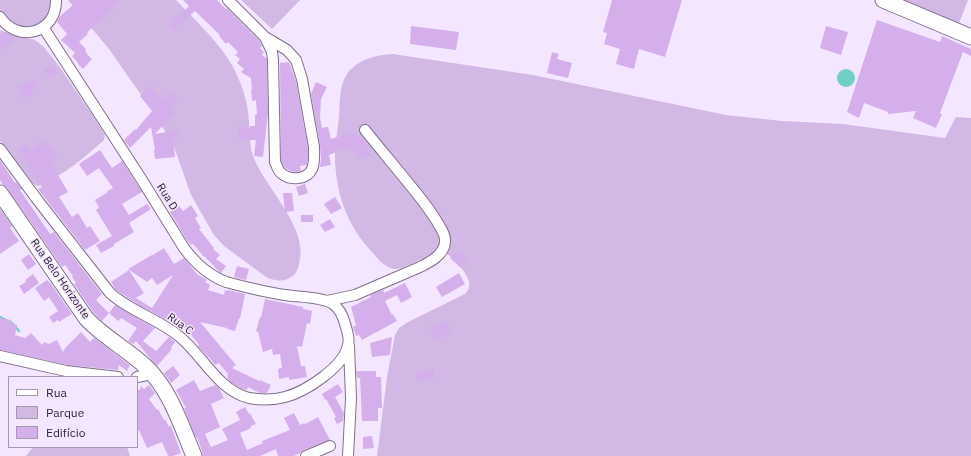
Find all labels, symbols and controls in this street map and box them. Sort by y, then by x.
street label: Rua D [154,181,180,213]
street label: Rua Belo Horizonte [27,236,93,322]
street label: Rua C [165,310,195,338]
legend [8,376,138,448]
text: Rua [46,385,67,400]
text: Parque [46,405,84,420]
text: Edifício [46,425,85,440]

